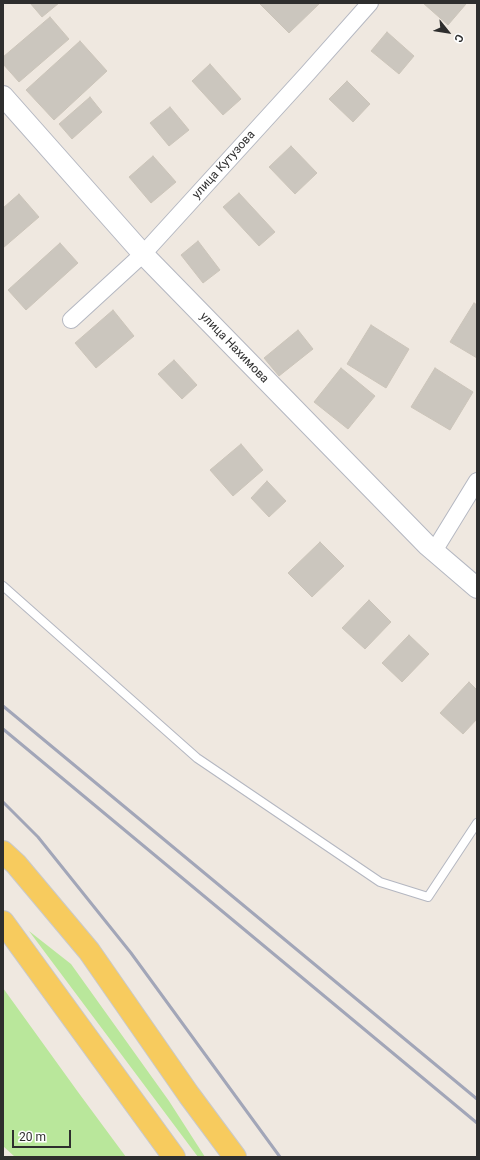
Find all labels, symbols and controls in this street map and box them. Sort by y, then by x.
north arrow [428,12,468,52]
text: С [451,32,466,45]
street label: улица Кутузова [190,128,258,202]
street label: улица Нахимова [197,310,271,386]
scale bar [14,1122,73,1148]
text: 20 m [19,1130,46,1144]

